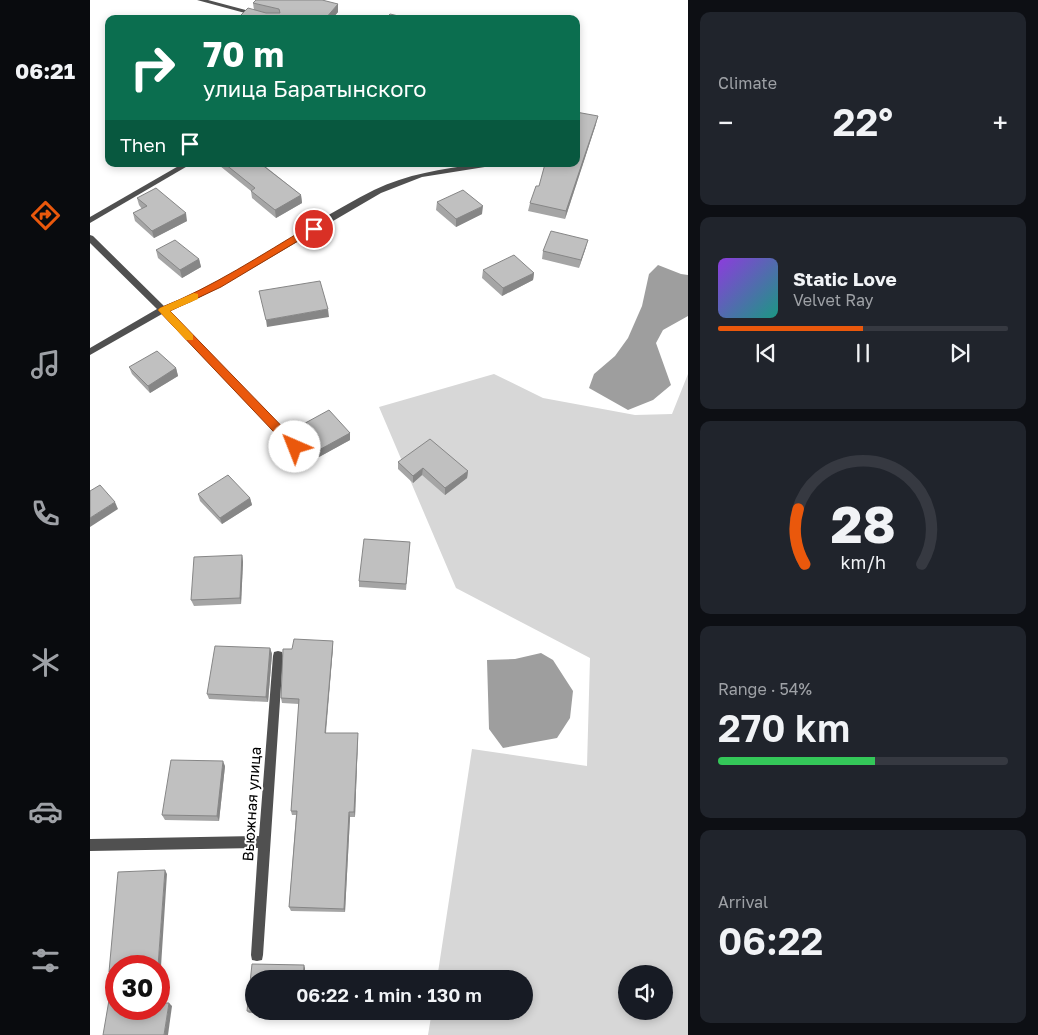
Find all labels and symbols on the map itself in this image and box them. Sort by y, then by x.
pin [293,208,335,250]
position arrow [268,420,320,472]
street label: Вьюжная улица [238,746,264,862]
speed limit sign: 30 [105,955,170,1020]

